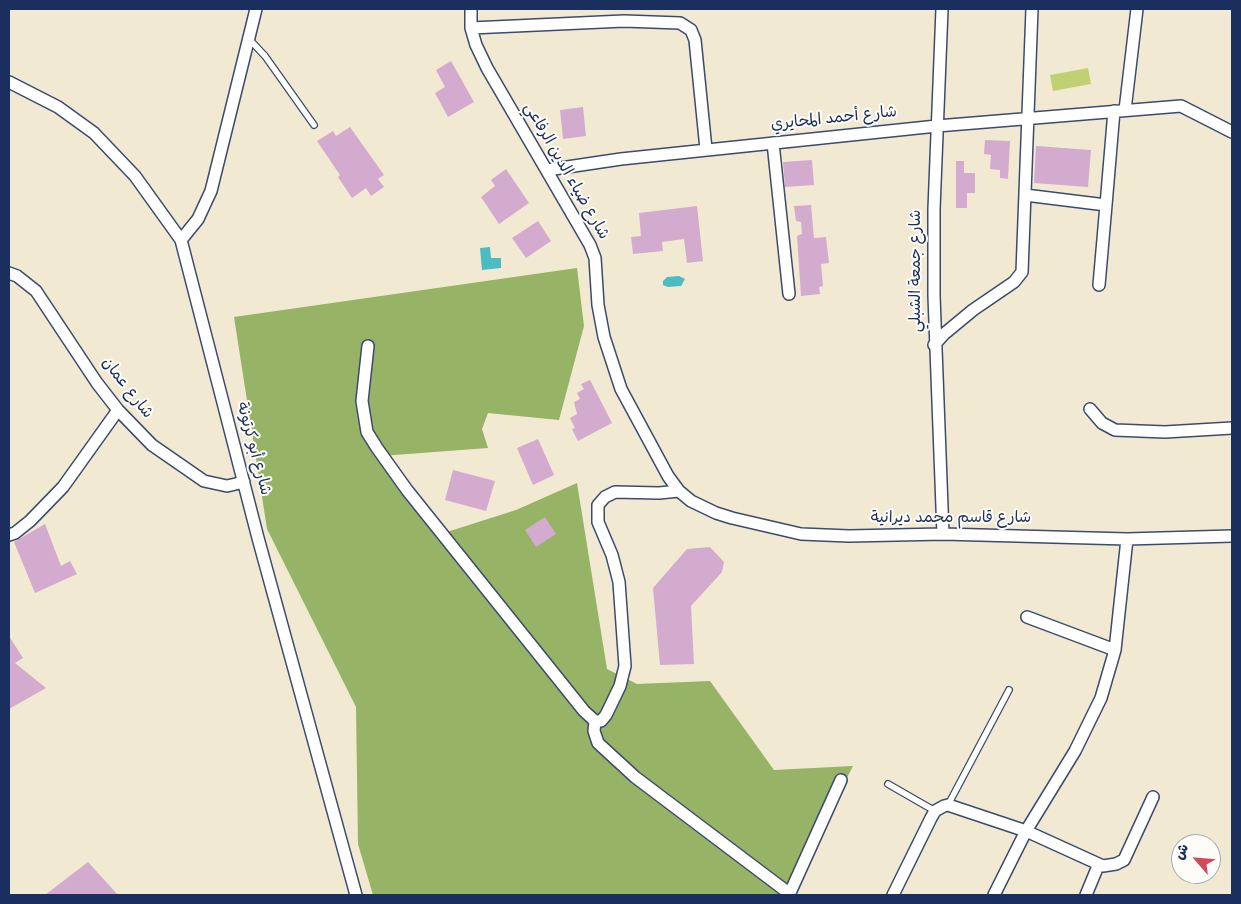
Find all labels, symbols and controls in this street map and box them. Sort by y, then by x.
street label: شارع ضياء الدين الرفاعي [518,100,612,244]
street label: شارع أحمد المحايري [770,104,898,136]
street label: شارع جمعة الشبلي [908,210,928,332]
street label: شارع عمان [96,355,156,423]
street label: شارع أبو كرتونة [230,400,274,498]
street label: شارع قاسم محمد ديرانية [871,510,1031,530]
north arrow [1171,834,1221,884]
text: ش [1172,842,1194,863]

